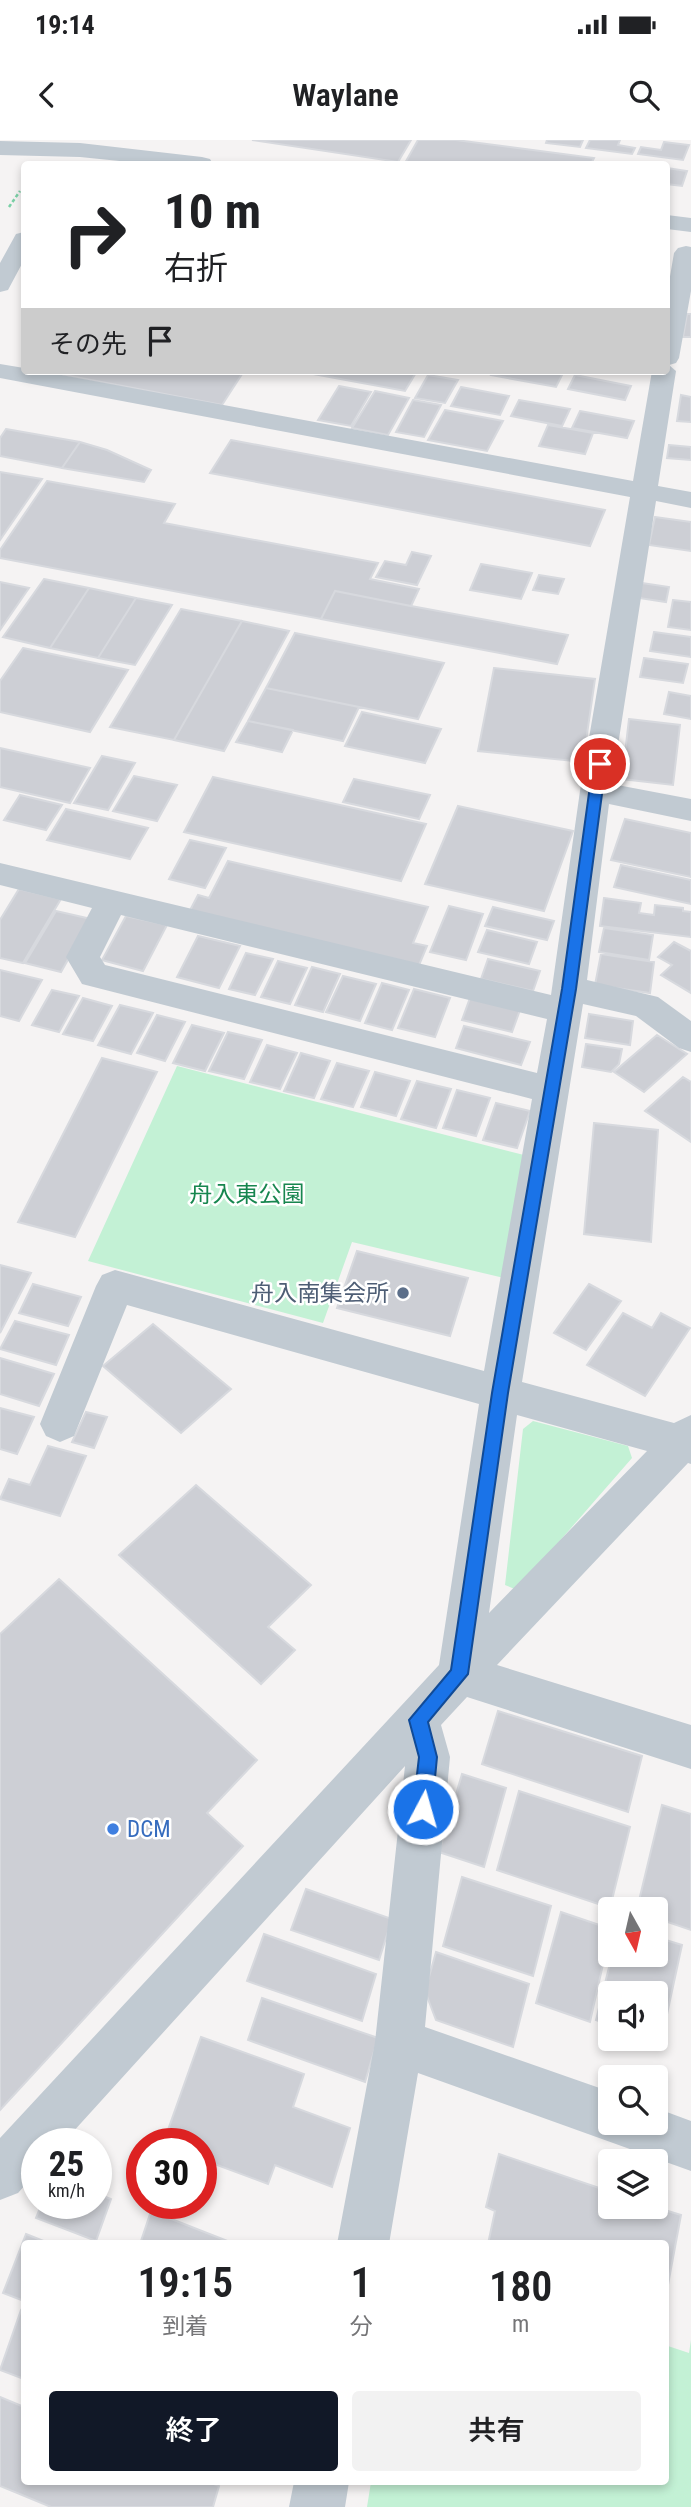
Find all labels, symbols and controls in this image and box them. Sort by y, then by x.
text: 19:14 [35,10,95,40]
icon: back [28,76,66,114]
text: Waylane [292,76,399,114]
icon: search [625,76,663,114]
text: 10 m [164,183,261,240]
icon: right [49,189,140,280]
text: 右折 [164,249,228,287]
icon: arrive [141,322,179,360]
text: その先 [49,329,127,359]
pin [570,734,630,794]
icon: arrive [581,745,619,783]
park label: 舟入東公園 [190,1181,305,1208]
place label: 舟入南集会所 [251,1280,389,1307]
marker: 舟入南集会所 [395,1285,411,1301]
position arrow [386,1772,460,1846]
place label: DCM [127,1816,171,1843]
marker: DCM [105,1821,121,1837]
north arrow [598,1897,668,1967]
map controls [598,1897,668,2219]
button: sound [598,1981,668,2051]
button: search [598,2065,668,2135]
speed limit sign: 30 [126,2128,217,2219]
text: 25 [49,2144,84,2185]
button: layers [598,2149,668,2219]
text: km/h [48,2180,85,2201]
text: 19:15 [138,2258,233,2307]
text: 1 [351,2258,372,2307]
text: 180 [489,2262,552,2311]
text: m [512,2311,529,2338]
text: 到着 [162,2313,208,2340]
text: 分 [350,2313,373,2340]
button: 終了 [49,2391,338,2471]
button: 共有 [352,2391,641,2471]

